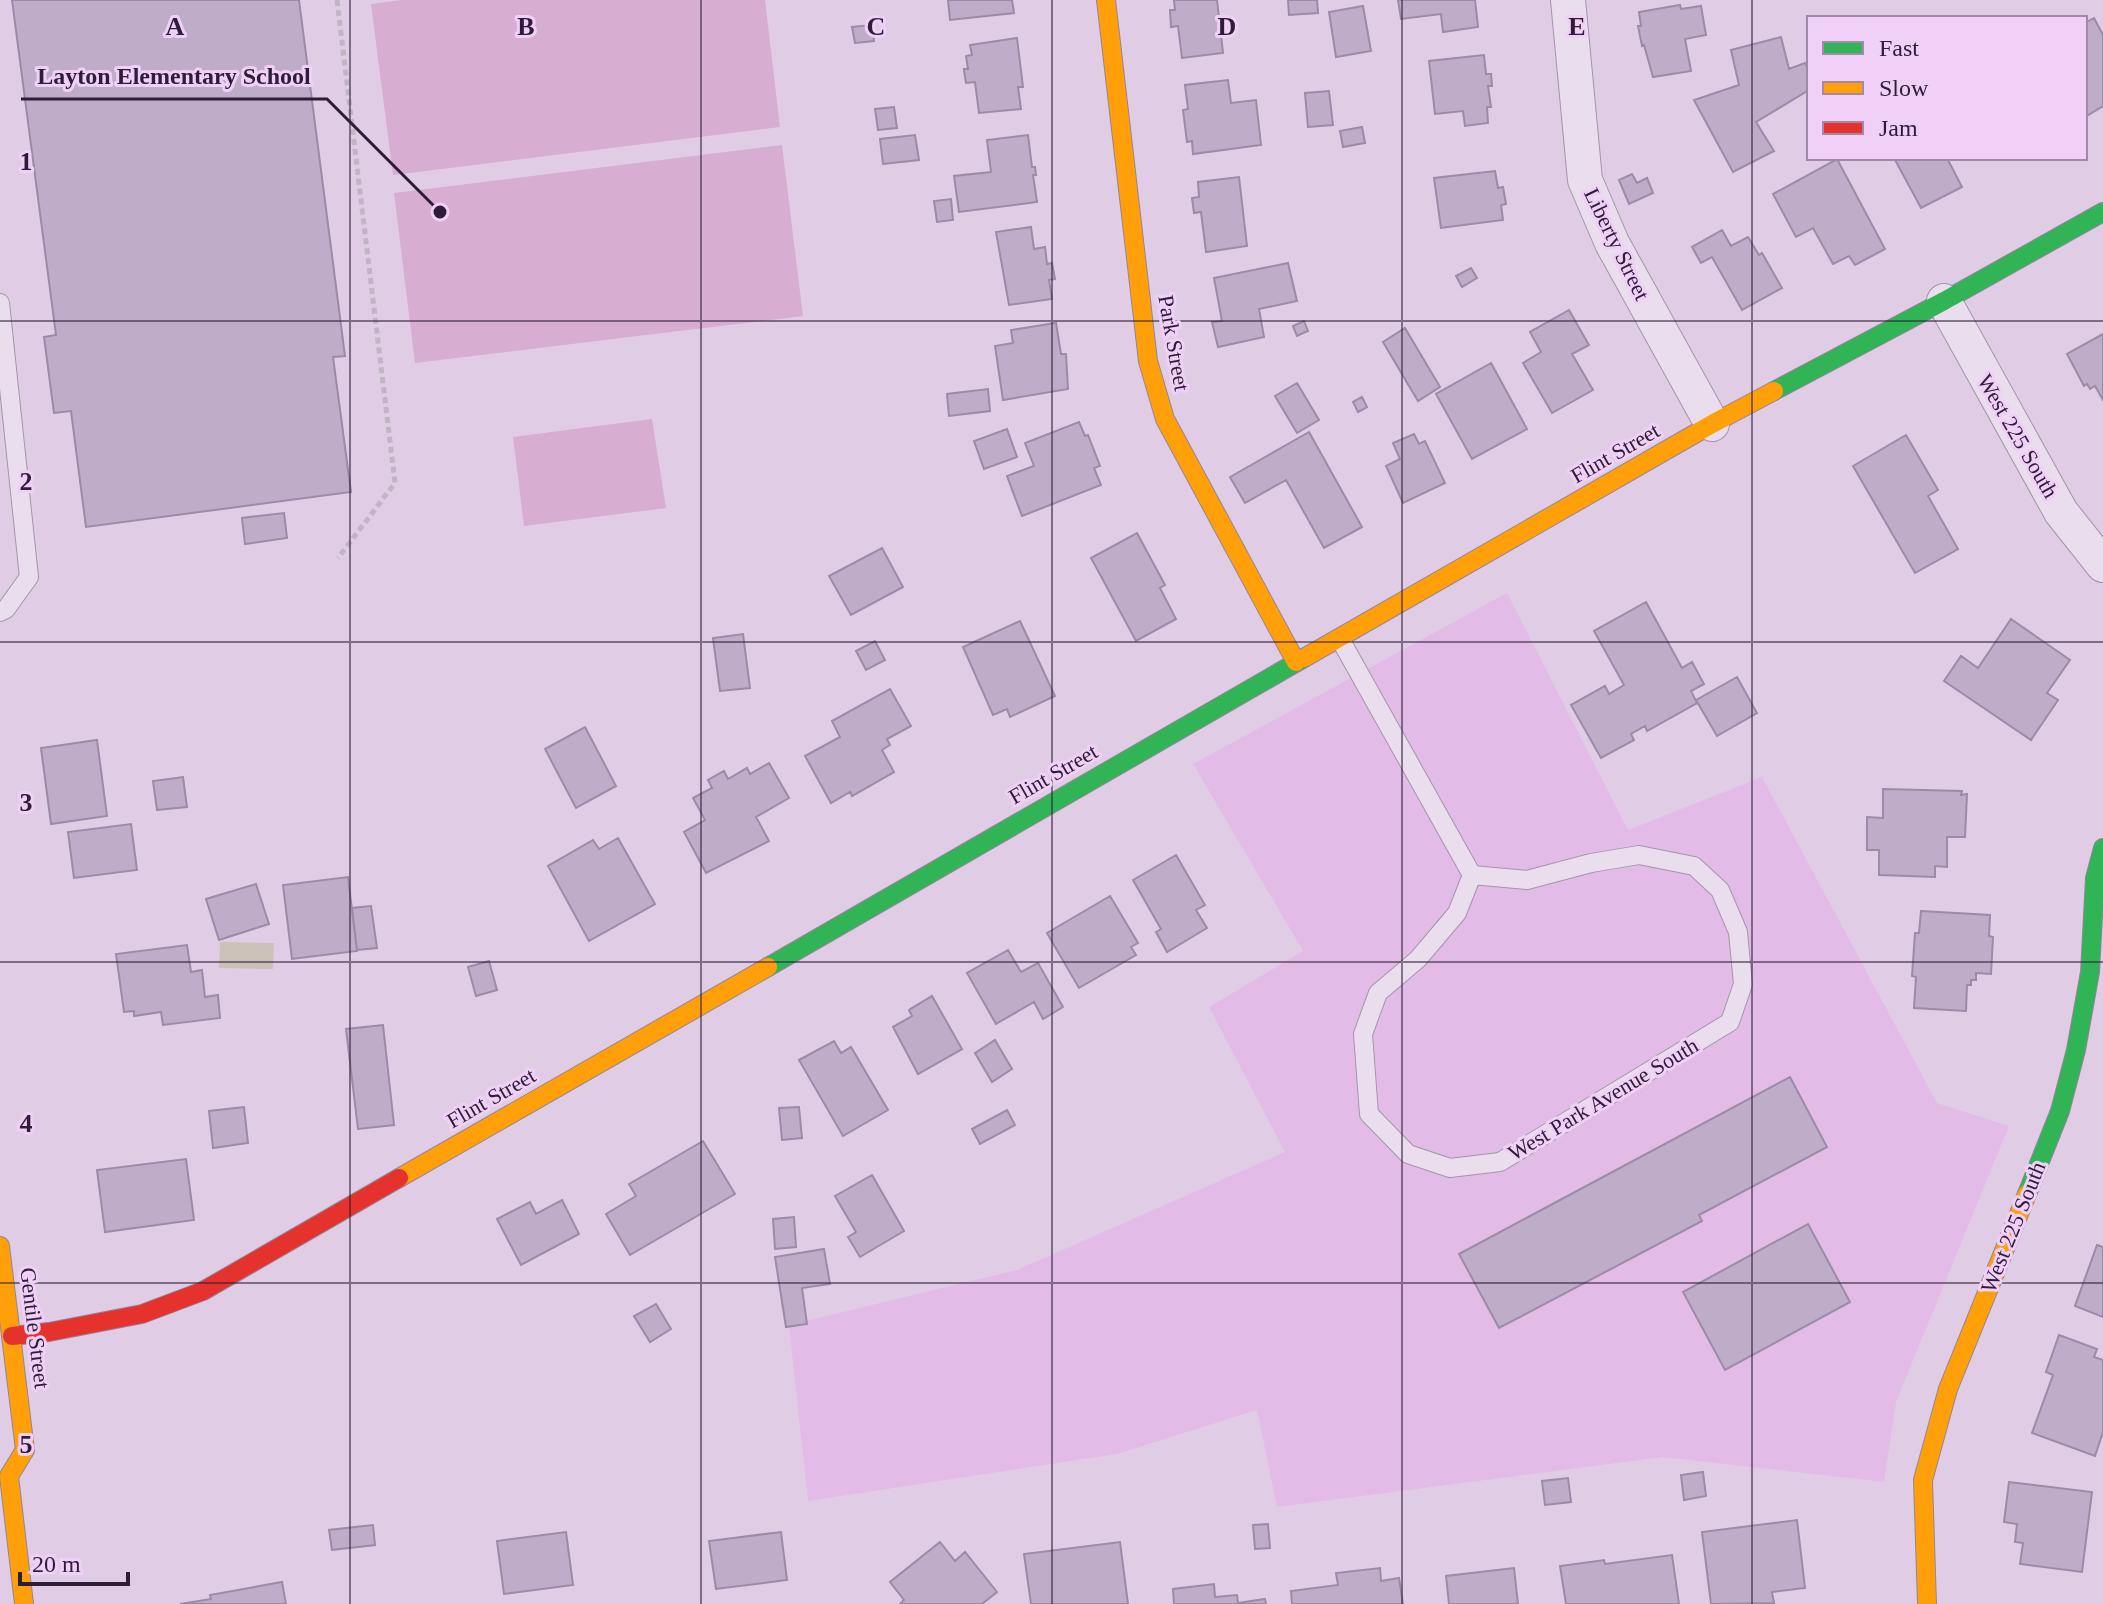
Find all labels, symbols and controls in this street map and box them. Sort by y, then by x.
text: A [166,12,185,41]
text: B [517,12,535,41]
text: C [867,12,885,41]
text: D [1218,12,1236,41]
text: E [1568,12,1586,41]
legend [1807,16,2087,160]
text: Fast [1879,35,1919,61]
callout: Layton Elementary School [21,51,327,99]
text: Layton Elementary School [37,63,311,89]
text: Slow [1879,75,1929,101]
text: Jam [1879,115,1918,141]
text: 1 [20,147,33,176]
street label: Liberty Street [1579,184,1655,304]
street label: Park Street [1153,293,1195,393]
street label: West 225 South [1972,370,2064,502]
street label: Flint Street [1566,418,1664,488]
text: 2 [20,467,33,496]
street label: Flint Street [1004,739,1102,809]
text: 3 [20,788,33,817]
street label: West Park Avenue South [1503,1032,1703,1166]
street label: Flint Street [442,1063,540,1133]
text: 4 [20,1109,33,1138]
street label: West 225 South [1975,1158,2051,1296]
street label: Gentile Street [15,1266,55,1390]
text: 5 [20,1430,33,1459]
scale bar [20,1536,128,1586]
text: 20 m [32,1551,81,1577]

